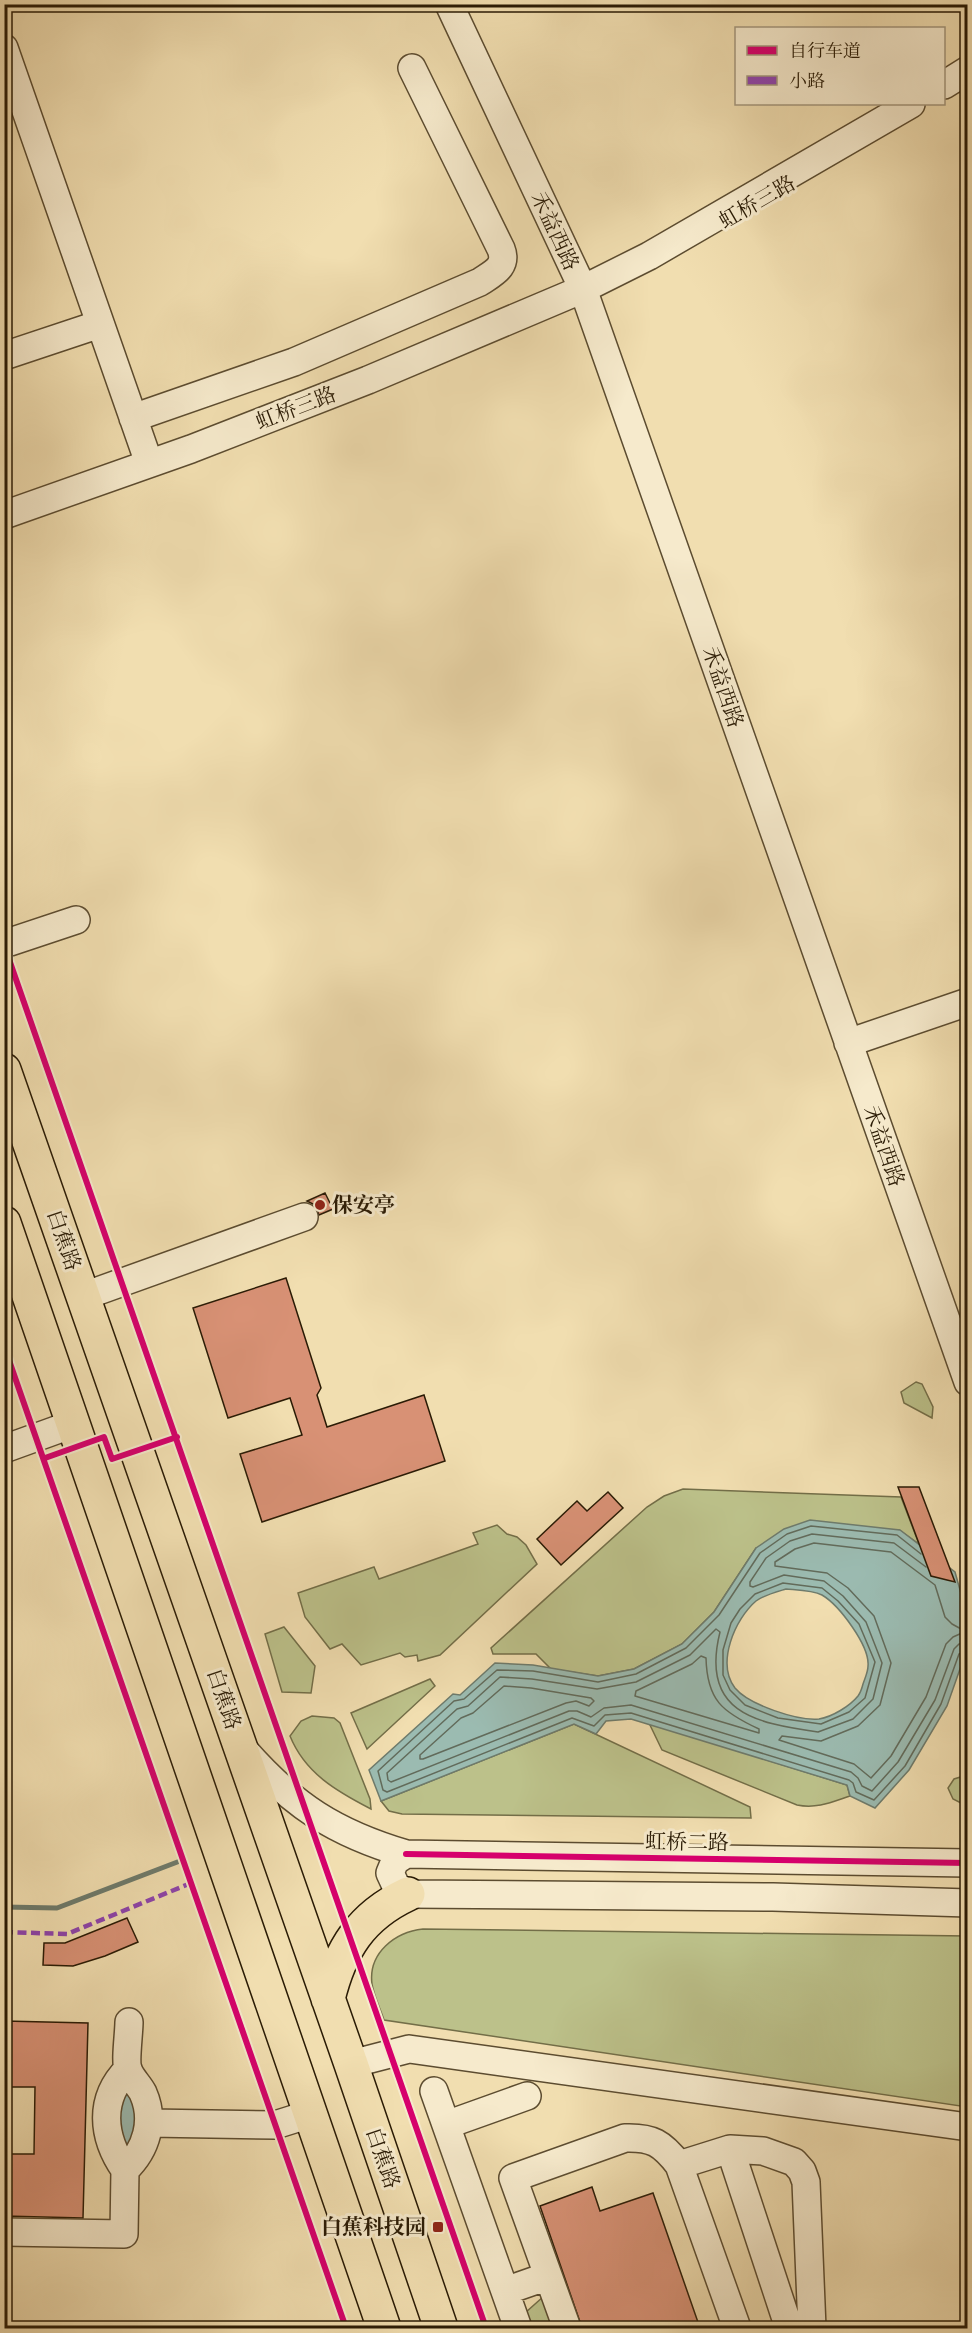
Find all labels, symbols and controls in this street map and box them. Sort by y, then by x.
legend [735,27,945,105]
text: 自行车道 [789,37,861,64]
text: 小路 [789,67,825,94]
street label: 虹桥三路 [713,167,801,236]
street label: 禾益西路 [524,186,587,275]
street label: 虹桥三路 [251,378,341,437]
street label: 禾益西路 [695,642,752,732]
street label: 禾益西路 [856,1101,913,1191]
place label: 保安亭 [332,1189,395,1220]
marker: 保安亭 [313,1198,327,1212]
street label: 白蕉路 [40,1205,89,1275]
street label: 白蕉路 [200,1664,249,1734]
street label: 虹桥二路 [645,1825,729,1858]
street label: 白蕉路 [359,2123,408,2193]
place label: 白蕉科技园 [321,2211,426,2242]
marker: 白蕉科技园 [431,2220,445,2234]

